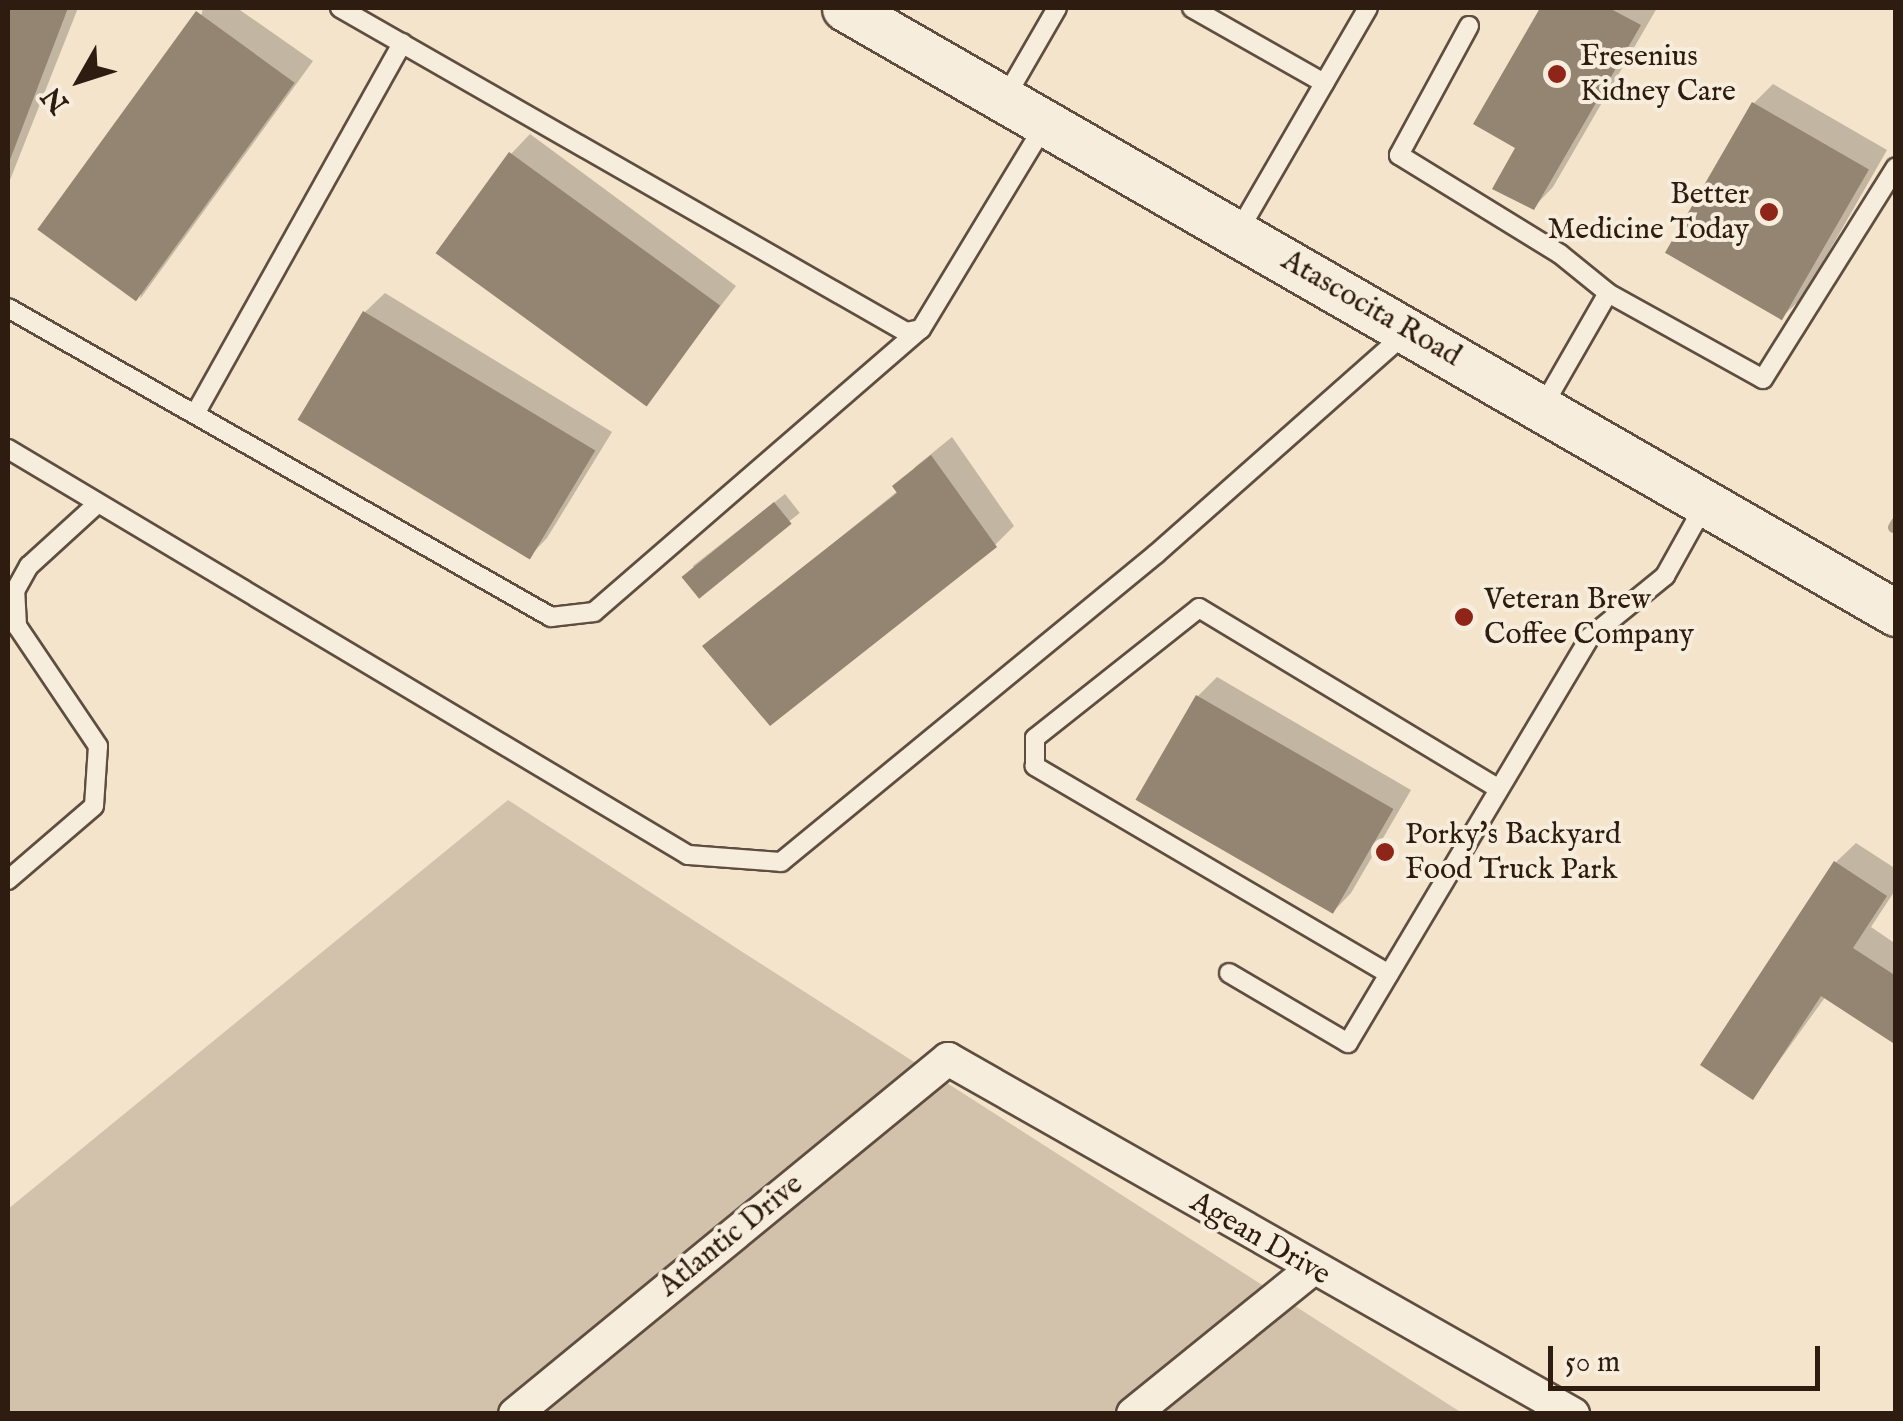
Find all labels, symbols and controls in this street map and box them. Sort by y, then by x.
north arrow [30,30,130,130]
place label: Fresenius Kidney Care [1580,39,1736,110]
marker: Fresenius Kidney Care [1544,61,1570,87]
text: N [35,79,78,120]
place label: Better Medicine Today [1547,177,1749,248]
marker: Better Medicine Today [1758,201,1780,223]
street label: Atascocita Road [1275,243,1467,375]
place label: Veteran Brew Coffee Company [1484,582,1694,652]
marker: Veteran Brew Coffee Company [1453,606,1475,628]
place label: Porky's Backyard Food Truck Park [1405,817,1621,888]
marker: Porky's Backyard Food Truck Park [1374,841,1396,863]
street label: Atlantic Drive [652,1167,810,1305]
street label: Agean Drive [1184,1184,1336,1294]
scale bar [1553,1326,1826,1388]
text: 50 m [1565,1344,1620,1382]

